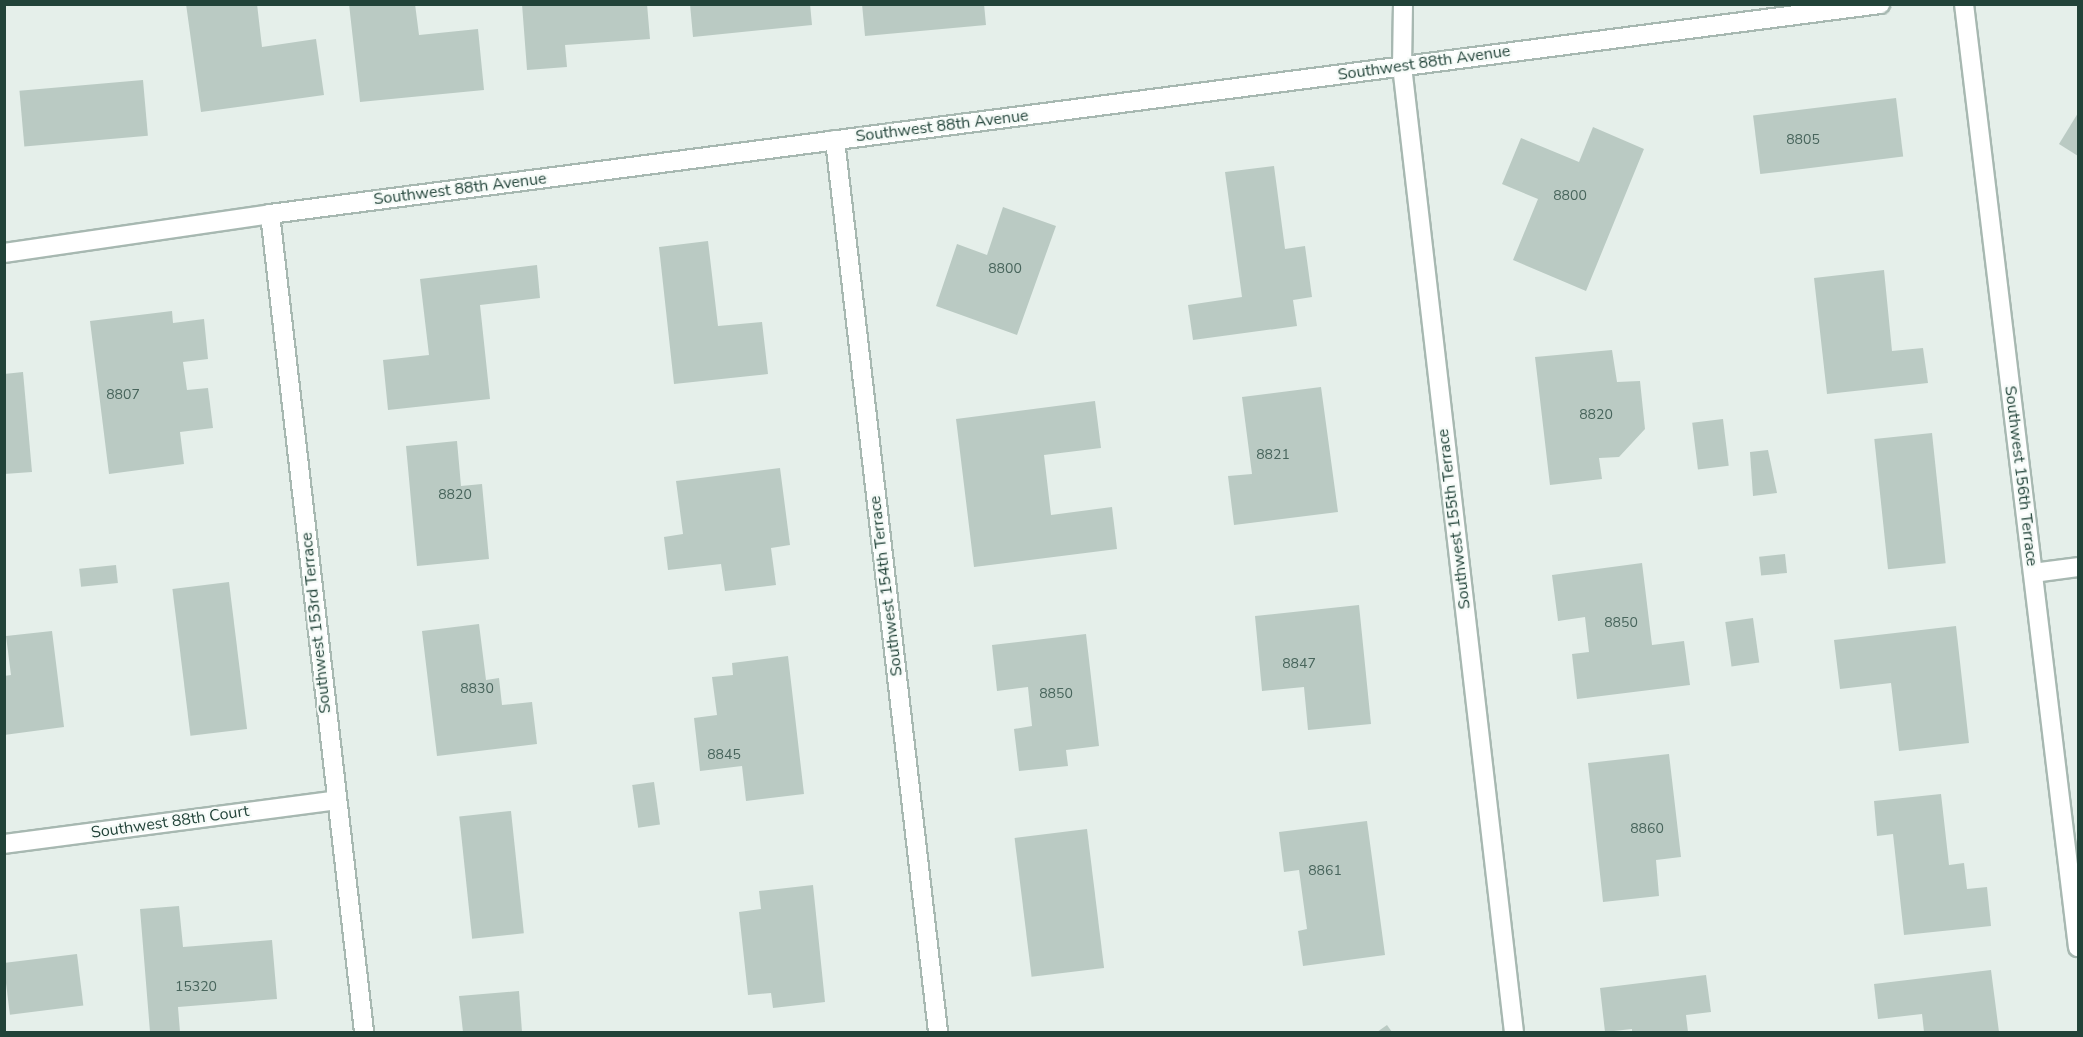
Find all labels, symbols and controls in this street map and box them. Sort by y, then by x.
street label: Southwest 88th Avenue [1337,41,1511,85]
street label: Southwest 88th Avenue [855,106,1029,146]
house number: 8805 [1786,132,1820,148]
street label: Southwest 88th Avenue [373,169,547,209]
house number: 8800 [1553,188,1587,204]
house number: 8800 [988,261,1022,277]
street label: Southwest 156th Terrace [2000,385,2042,567]
house number: 8807 [106,387,140,403]
house number: 8820 [1579,407,1613,423]
street label: Southwest 155th Terrace [1433,428,1475,610]
house number: 8821 [1256,447,1290,463]
house number: 8820 [438,487,472,503]
street label: Southwest 154th Terrace [865,495,907,677]
street label: Southwest 153rd Terrace [297,532,335,714]
house number: 8850 [1604,615,1638,631]
house number: 8847 [1282,656,1316,672]
house number: 8830 [460,681,494,697]
house number: 8850 [1039,686,1073,702]
house number: 8845 [707,747,741,763]
street label: Southwest 88th Court [90,801,250,843]
house number: 8860 [1630,821,1664,837]
house number: 8861 [1308,863,1342,879]
house number: 15320 [175,979,217,995]

